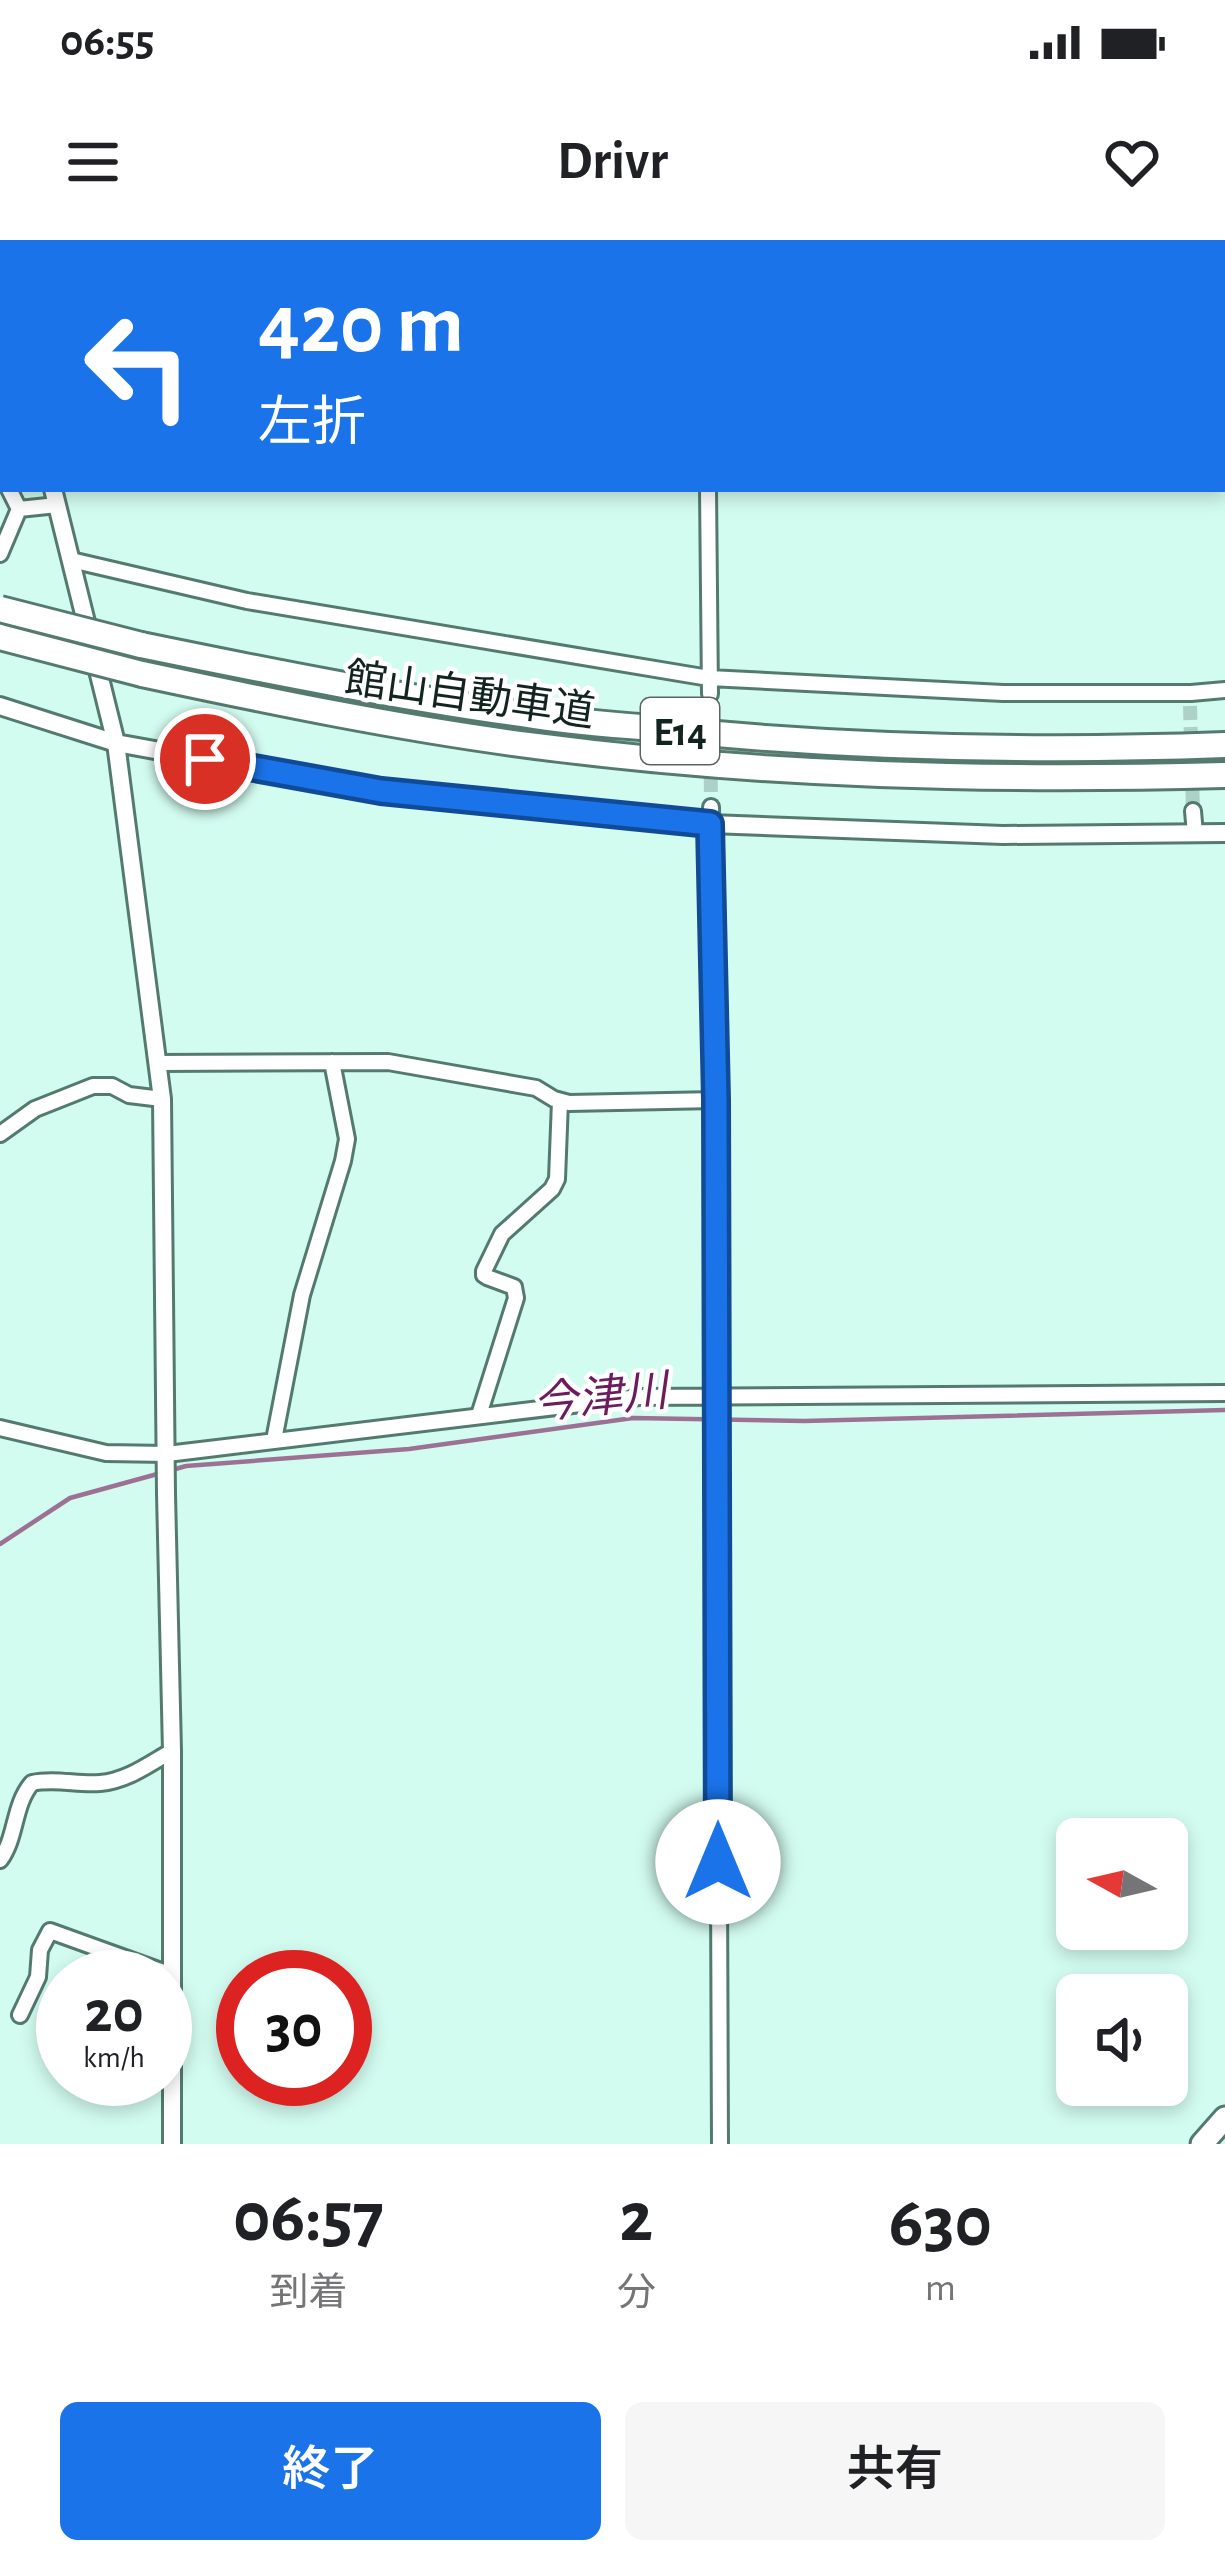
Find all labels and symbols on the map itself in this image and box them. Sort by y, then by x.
street label: 館山自動車道 [342,656,598,734]
road number: E14 [641,698,719,764]
pin [154,708,256,810]
water label: 今津川 [531,1367,674,1428]
position arrow [655,1799,781,1925]
north arrow [1056,1818,1188,1950]
speed limit sign: 30 [216,1950,372,2106]

